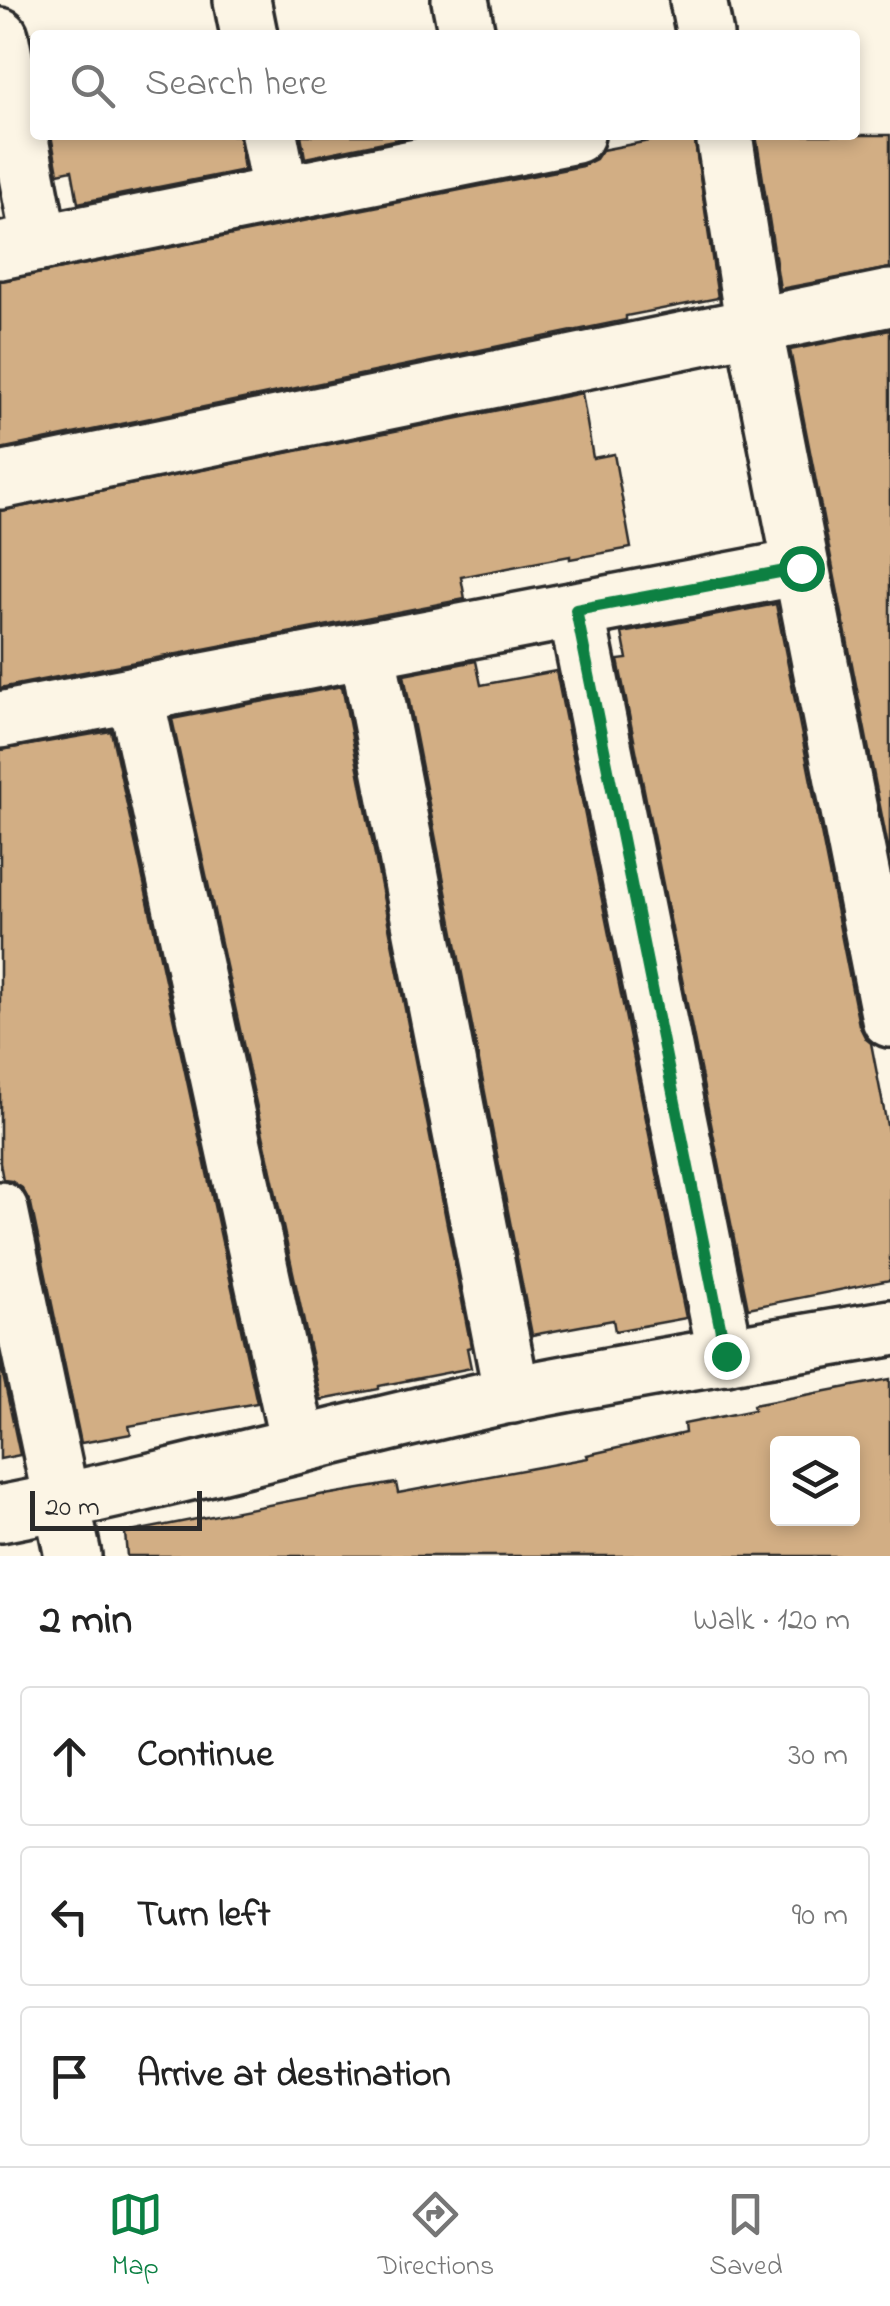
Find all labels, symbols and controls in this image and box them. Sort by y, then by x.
search box [30,30,860,140]
text: Search here [145,57,327,113]
icon: search [65,58,120,113]
route start [779,546,825,592]
route end [704,1334,750,1380]
map controls [770,1436,860,1526]
button: layers [770,1436,860,1526]
scale bar [30,1486,202,1530]
text: 20 m [45,1488,100,1529]
text: 2 min [40,1591,132,1652]
text: Walk · 120 m [693,1598,850,1645]
text: Continue [137,1728,273,1784]
icon: ahead [42,1729,97,1784]
text: 30 m [788,1733,848,1780]
text: Turn left [137,1888,270,1944]
icon: left [42,1889,97,1944]
text: 90 m [792,1893,848,1940]
text: Arrive at destination [137,2048,451,2104]
icon: arrive [42,2049,97,2104]
tab: Map [108,2187,163,2288]
tab: Directions [378,2187,494,2288]
tab: Saved [709,2187,782,2288]

